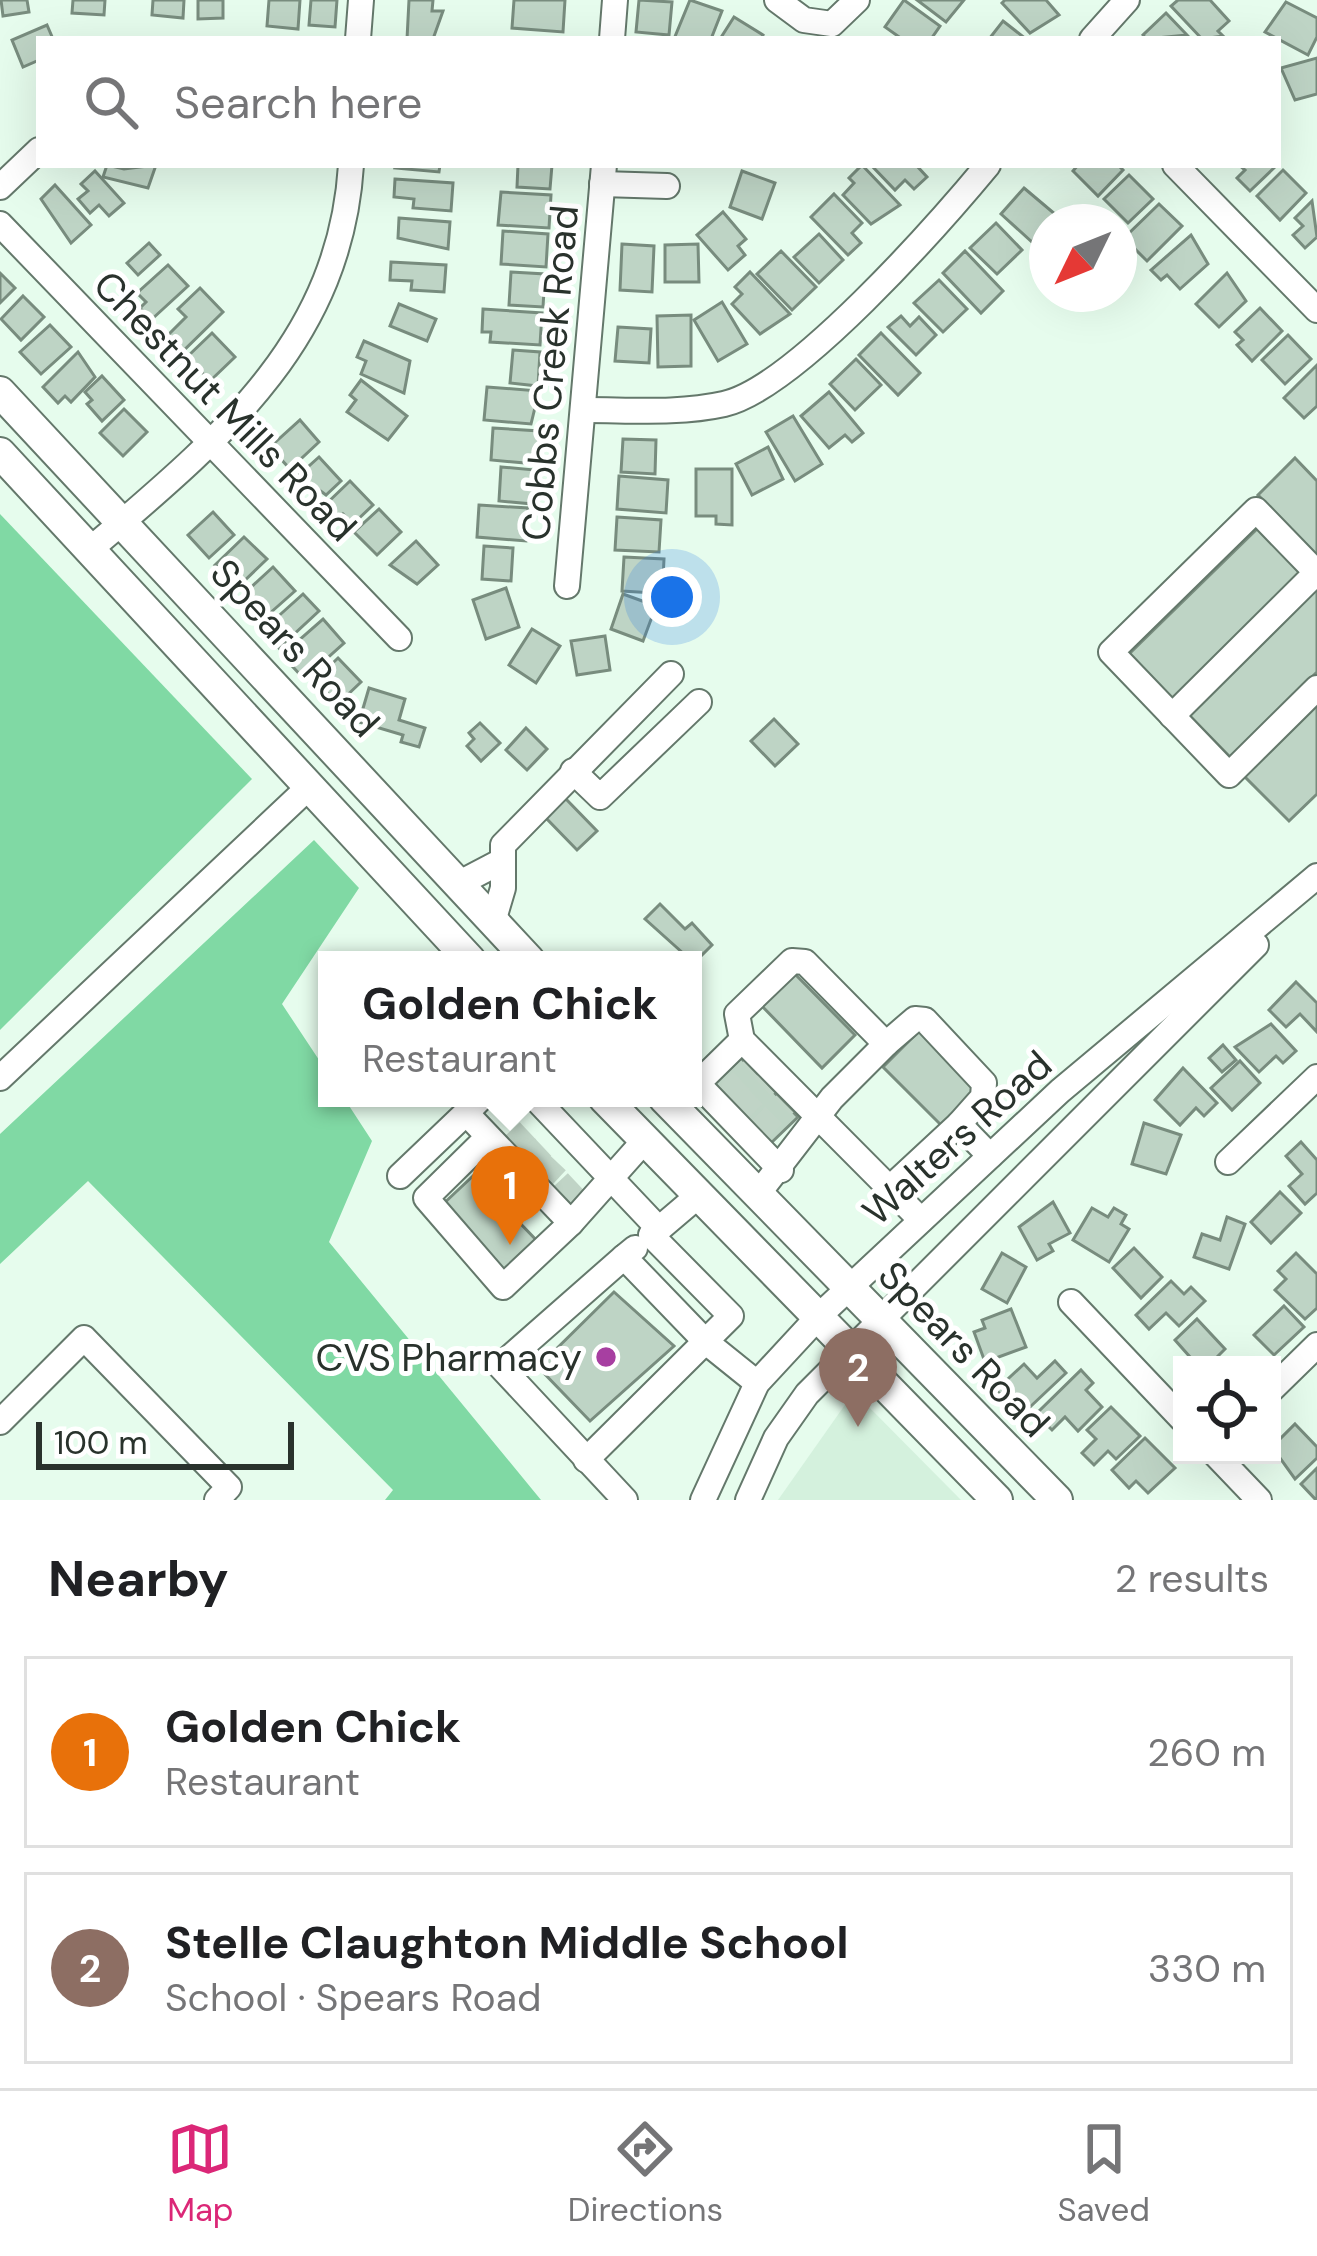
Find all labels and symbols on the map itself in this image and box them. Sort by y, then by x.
street label: Cobbs Creek Road [510,203,590,543]
north arrow [1029,204,1137,312]
street label: Chestnut Mills Road [83,260,367,552]
street label: Spears Road [199,548,391,748]
your location [642,567,702,627]
street label: Walters Road [852,1039,1062,1237]
pin: 1 [471,1146,549,1245]
street label: Spears Road [867,1250,1061,1448]
pin: 2 [819,1328,897,1427]
place label: CVS Pharmacy [315,1332,582,1383]
marker: CVS Pharmacy [593,1344,619,1370]
scale bar [36,1416,294,1469]

